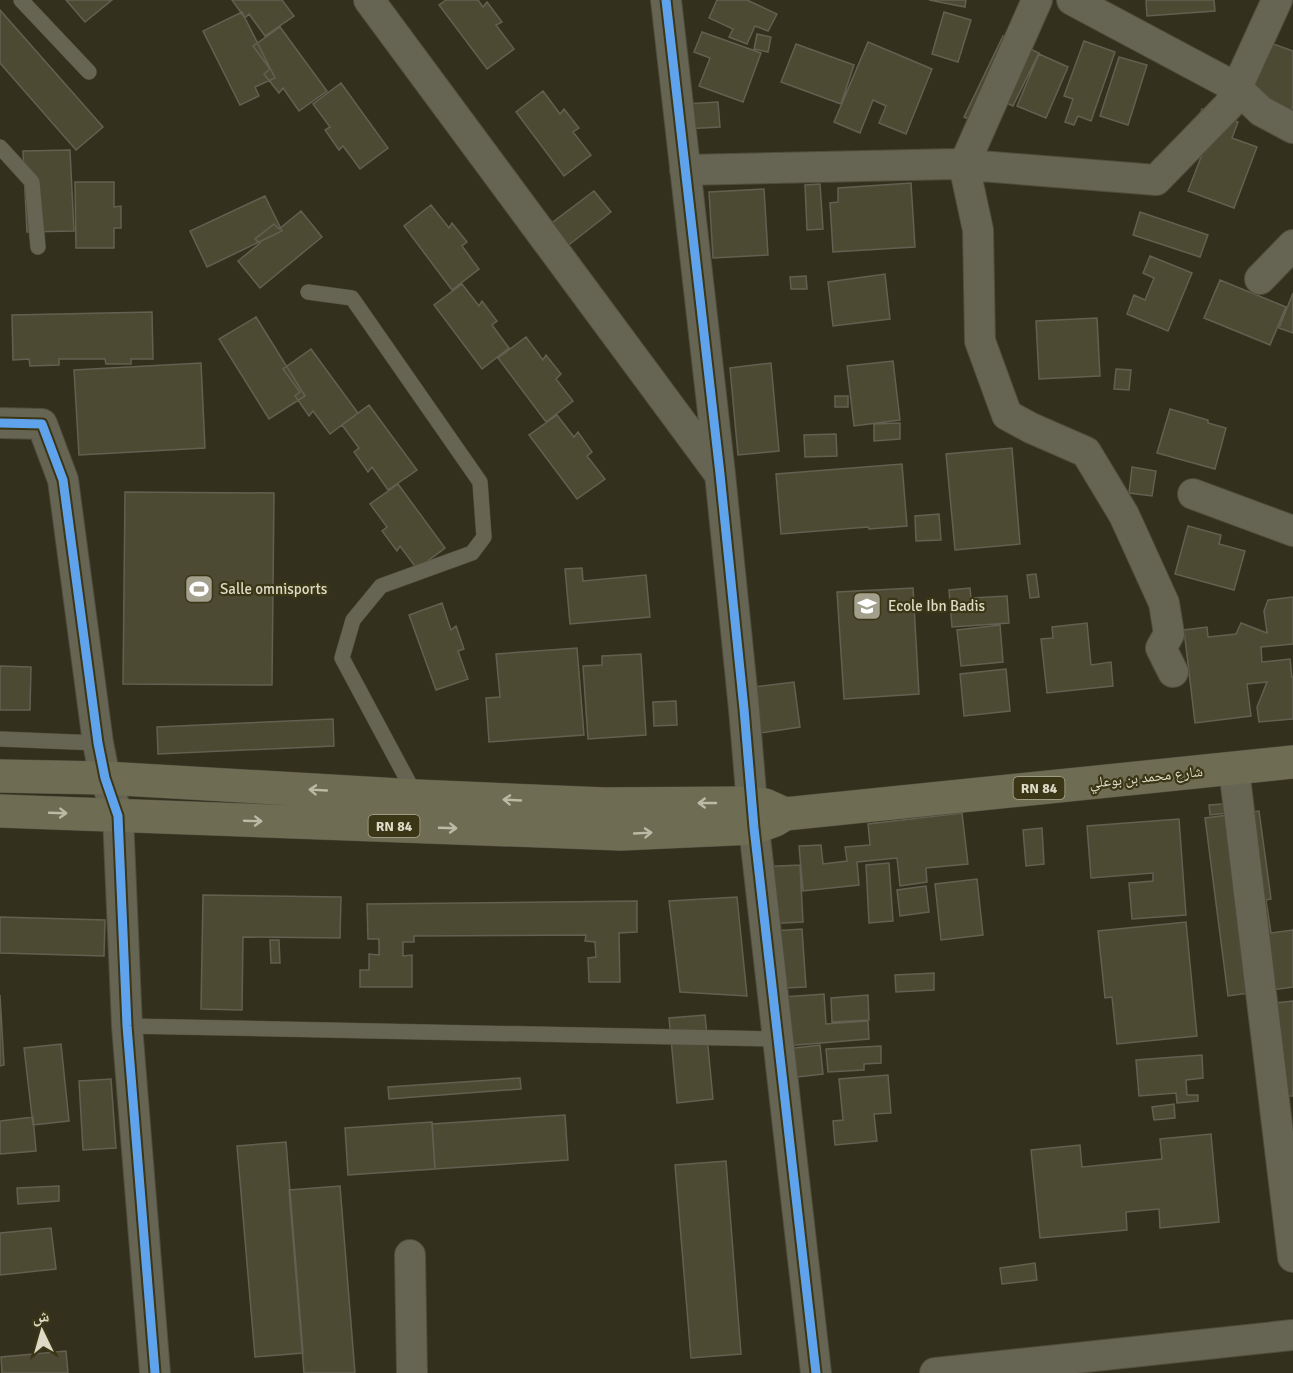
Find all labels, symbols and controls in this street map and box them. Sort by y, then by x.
sports icon: Salle omnisports [183,573,215,605]
place label: Salle omnisports [220,580,328,598]
school or university icon: Ecole Ibn Badis [851,590,883,622]
place label: Ecole Ibn Badis [888,597,986,615]
street label: شارع محمد بن بوعلي [1088,762,1204,795]
road number: RN 84 [1014,777,1064,799]
one-way arrow [308,785,328,796]
one-way arrow [503,795,523,806]
one-way arrow [698,797,718,809]
one-way arrow [48,808,68,819]
one-way arrow [243,815,263,826]
road number: RN 84 [368,815,420,837]
one-way arrow [438,822,458,834]
one-way arrow [633,828,653,839]
north arrow [12,1301,72,1361]
text: ش [31,1306,50,1328]

